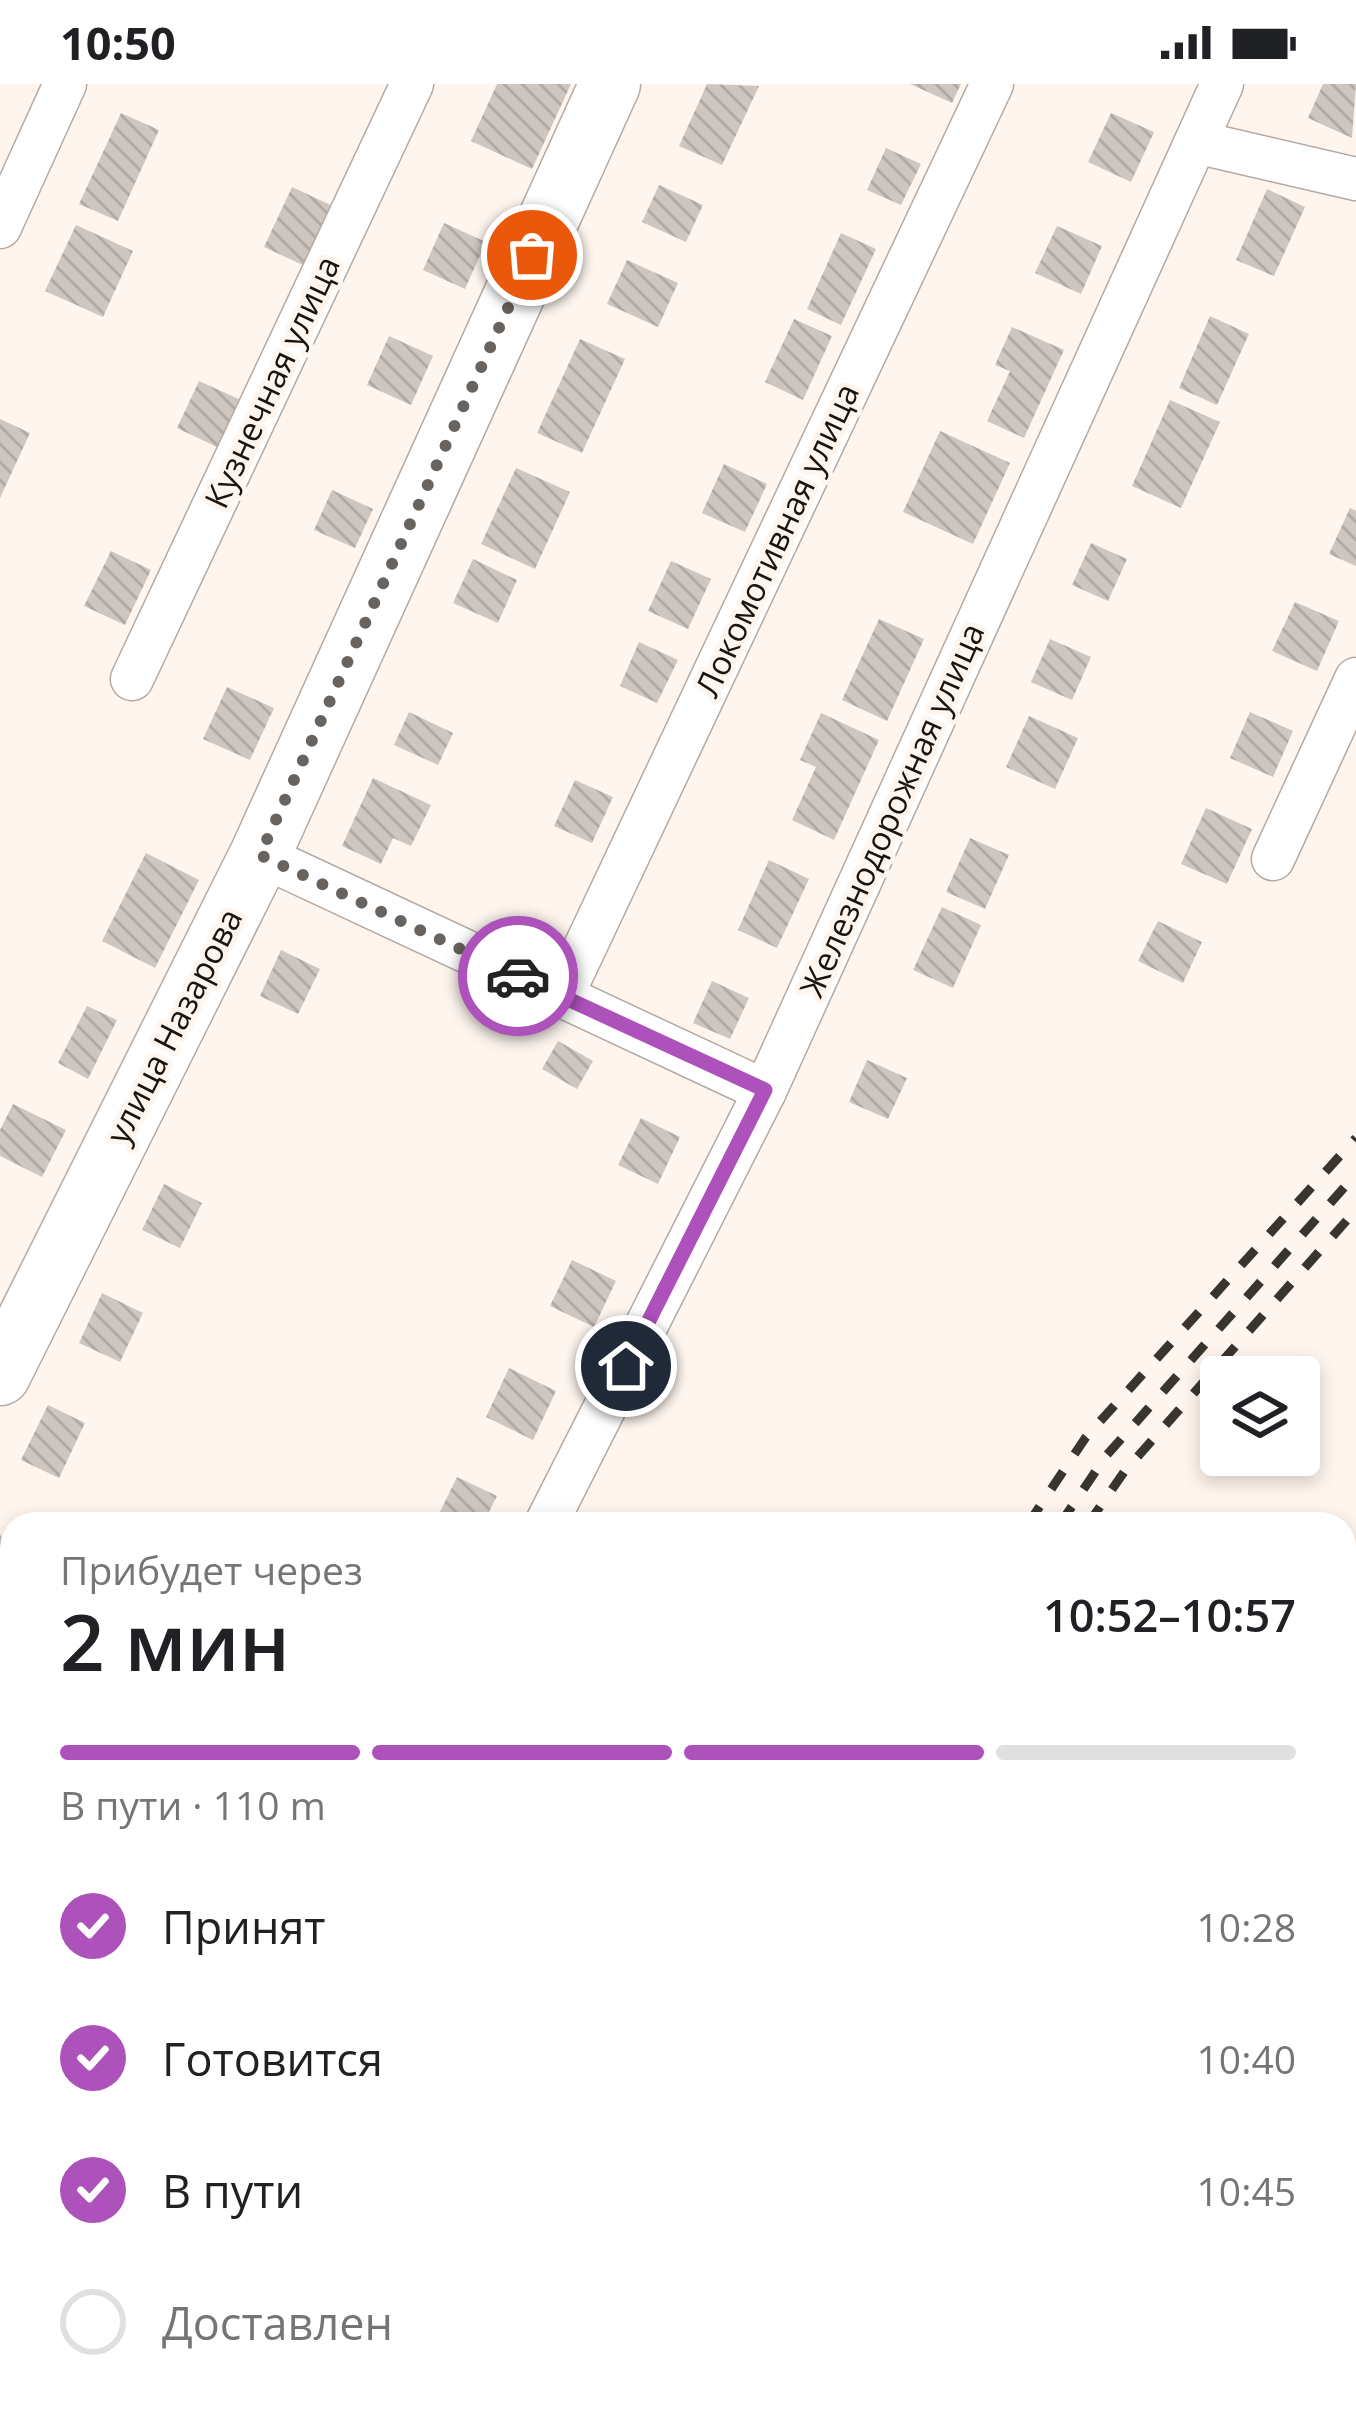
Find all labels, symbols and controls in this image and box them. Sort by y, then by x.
text: 10:50 [60,12,176,73]
pin [481,204,583,306]
icon: bag [499,222,565,288]
street label: Кузнечная улица [193,248,350,515]
street label: Локомотивная улица [684,376,869,704]
street label: Железнодорожная улица [789,616,994,1004]
street label: улица Назарова [95,901,252,1151]
courier [458,916,578,1036]
icon: car [485,943,551,1009]
pin [575,1315,677,1417]
icon: home [593,1333,659,1399]
map controls [1200,1356,1320,1476]
button: layers [1200,1356,1320,1476]
text: Прибудет через [60,1543,363,1596]
text: 10:52–10:57 [1043,1584,1296,1645]
text: 2 мин [60,1588,290,1694]
text: В пути · 110 m [60,1778,326,1831]
icon: check [60,1893,126,1959]
text: Принят [162,1896,325,1957]
text: 10:28 [1197,1900,1296,1953]
icon: check [60,2025,126,2091]
text: Готовится [162,2028,383,2089]
text: 10:40 [1197,2032,1296,2085]
icon: check [60,2157,126,2223]
text: В пути [162,2160,303,2221]
text: 10:45 [1197,2164,1296,2217]
text: Доставлен [162,2292,393,2353]

